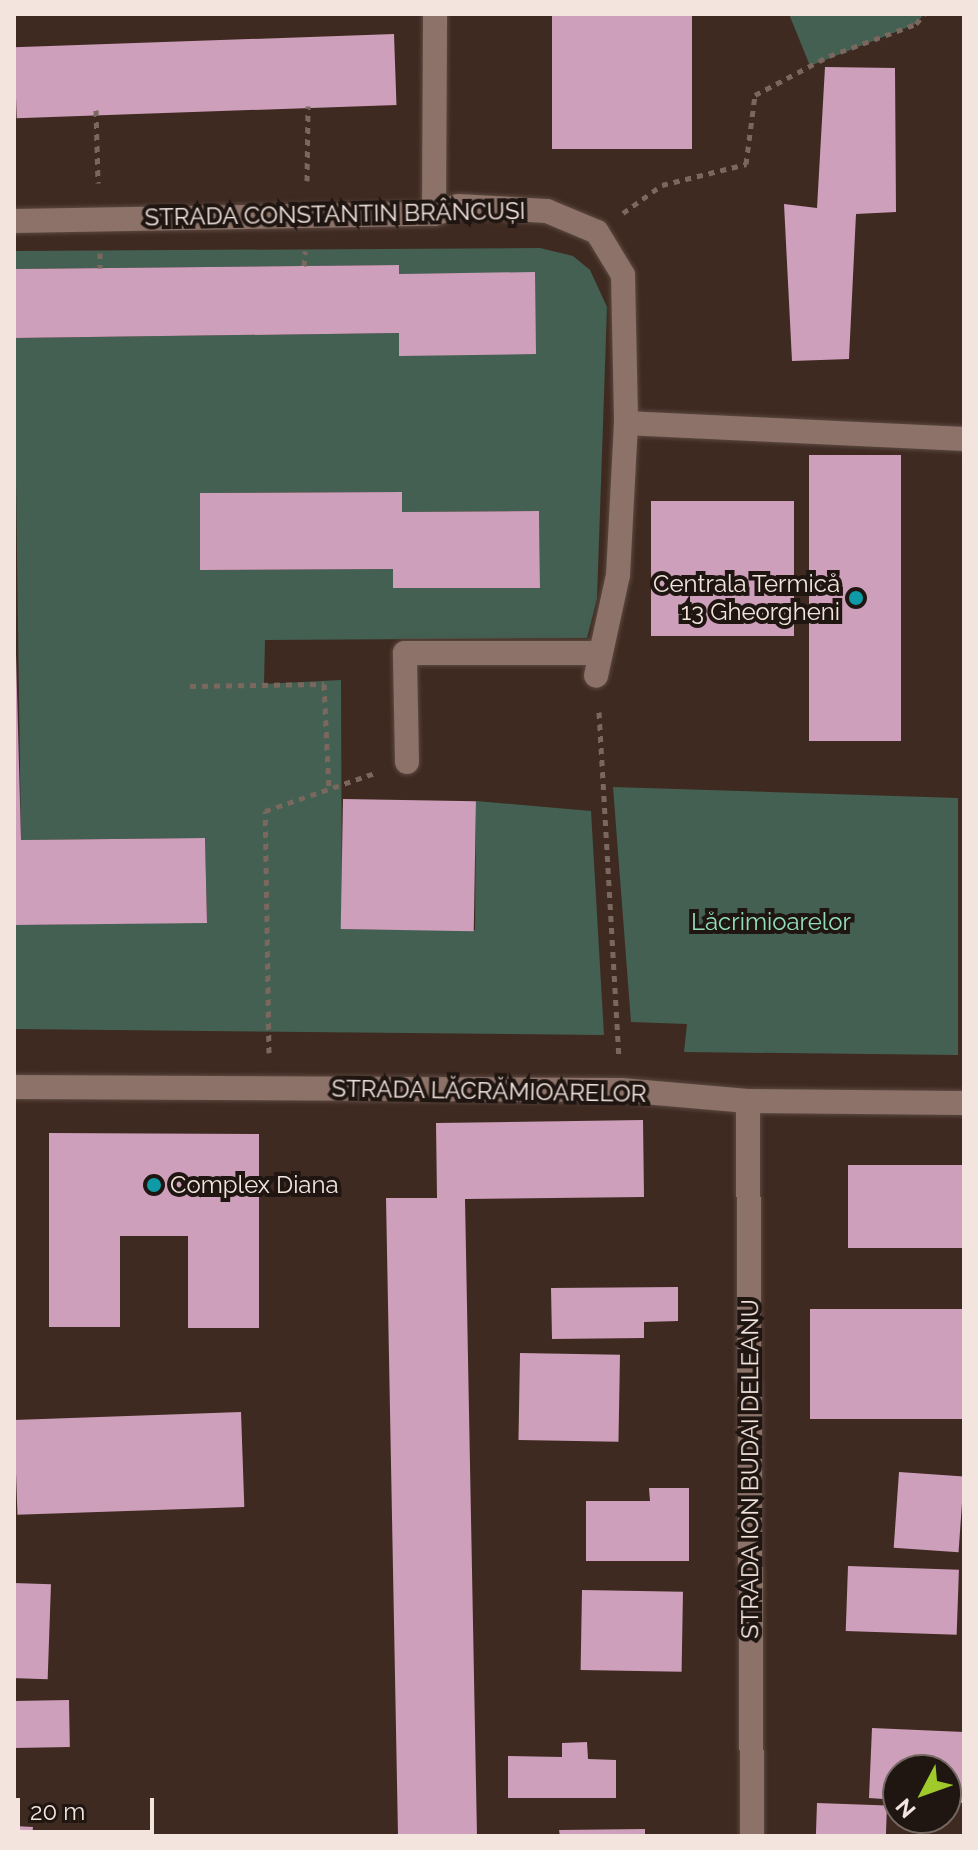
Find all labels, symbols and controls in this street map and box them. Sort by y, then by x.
street label: STRADA CONSTANTIN BRÂNCUȘI [144,196,526,232]
place label: Centrala Termică 13 Gheorgheni [652,570,840,626]
marker: Centrala Termică 13 Gheorgheni [847,589,865,607]
park label: Lăcrimioarelor [691,908,851,936]
street label: STRADA LĂCRĂMIOARELOR [331,1074,647,1108]
place label: Complex Diana [170,1171,339,1199]
marker: Complex Diana [145,1176,163,1194]
street label: STRADA ION BUDAI DELEANU [736,1299,764,1639]
north arrow [882,1754,962,1834]
scale bar [20,1782,158,1832]
text: N [890,1794,921,1823]
text: 20 m [30,1797,85,1826]

